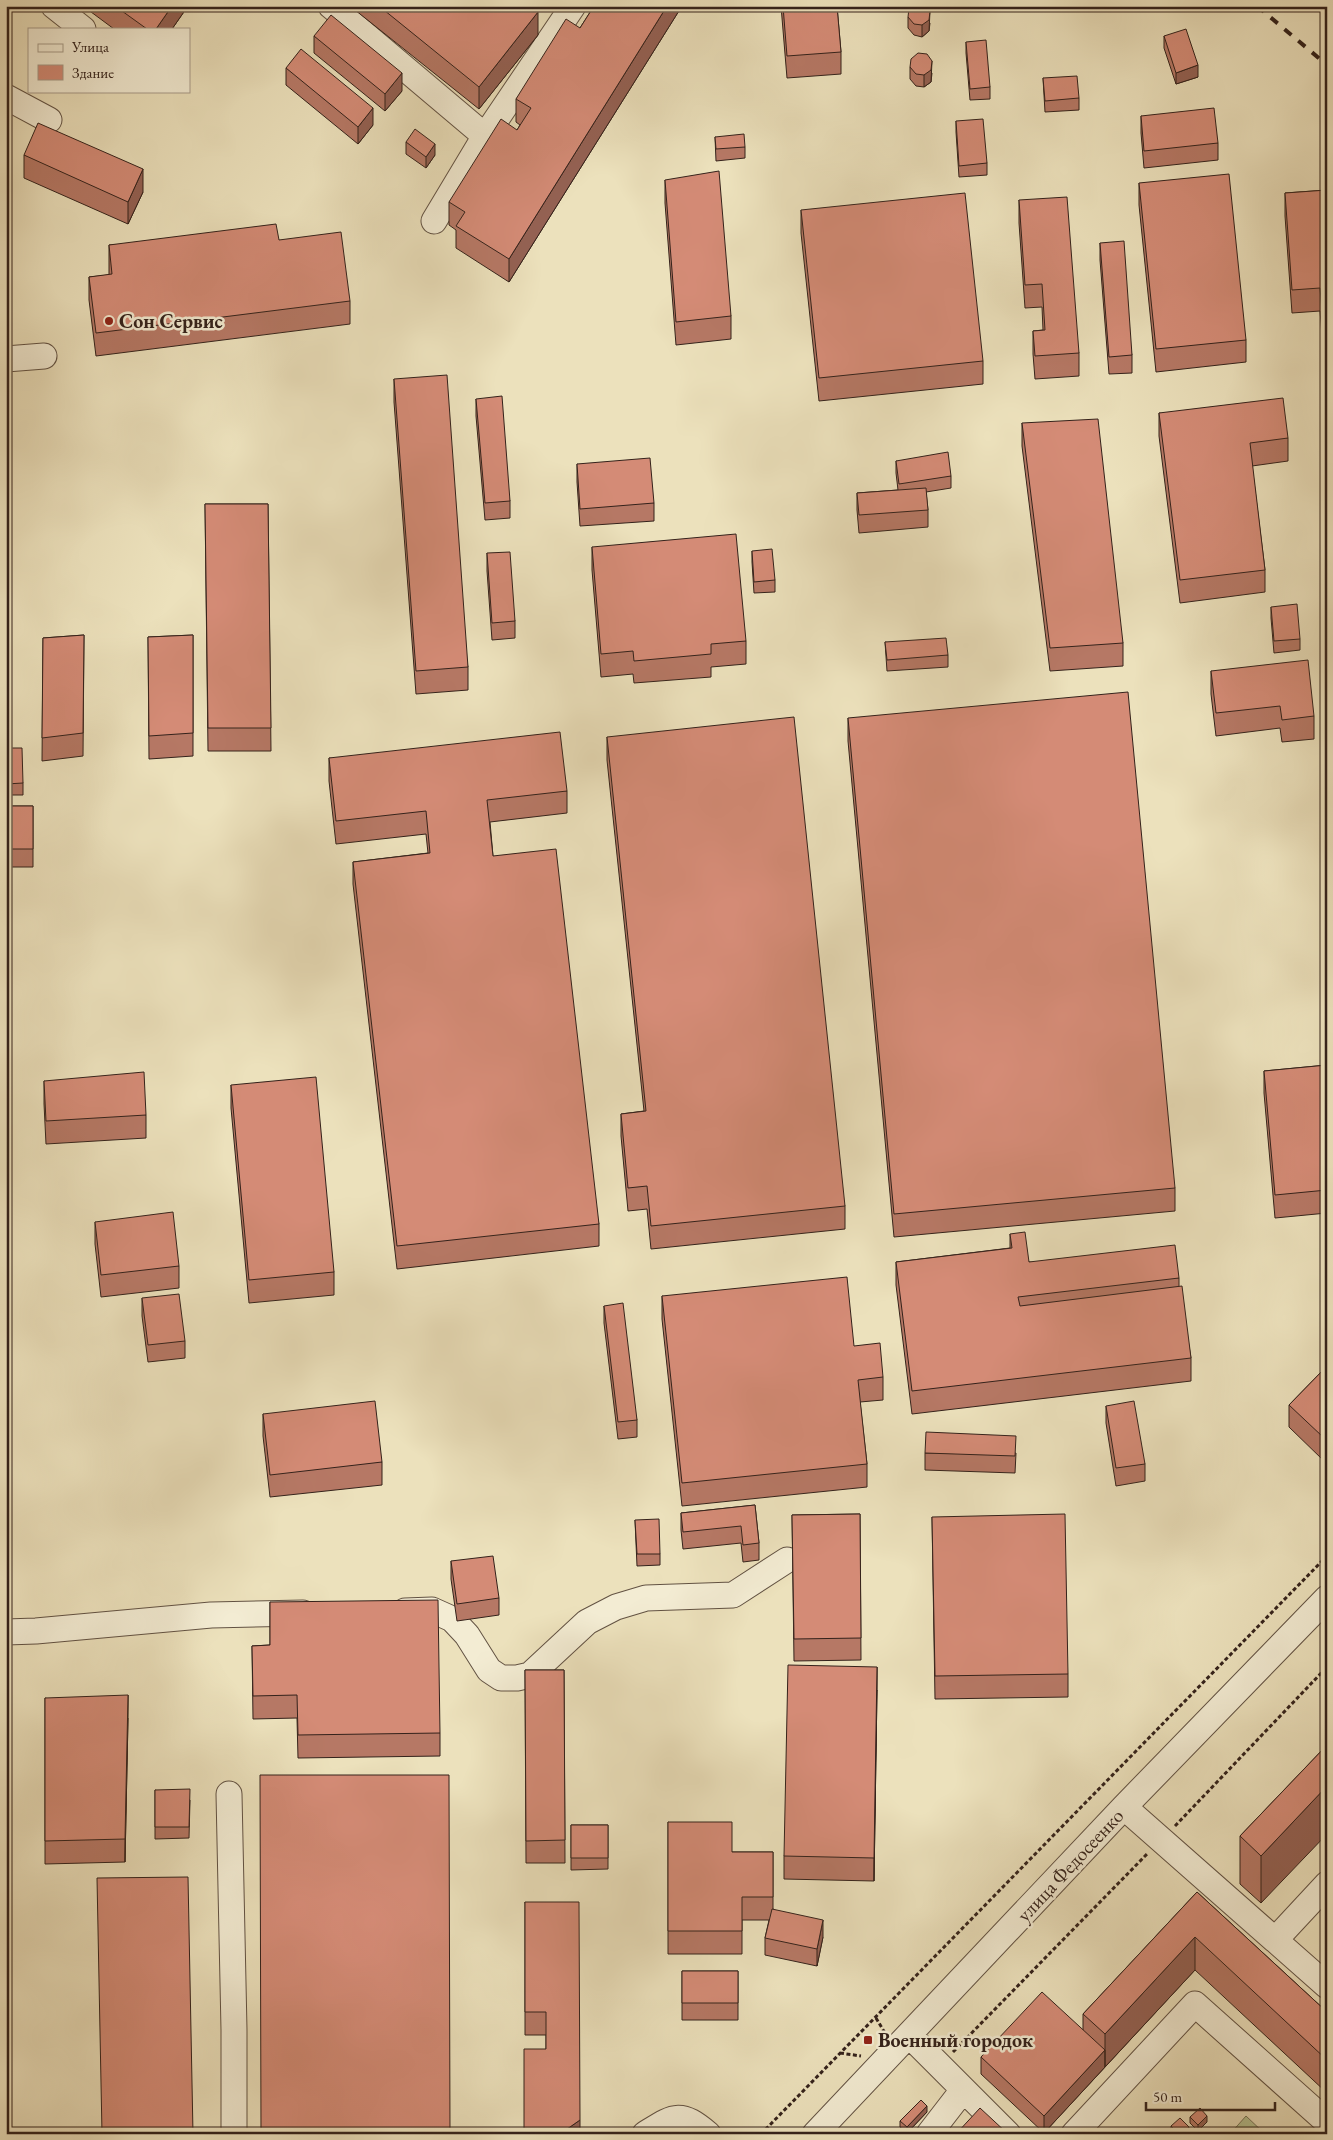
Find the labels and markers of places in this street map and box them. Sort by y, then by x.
place label: Сон Сервис [119,308,223,334]
marker: Сон Сервис [103,315,115,327]
place label: Военный городок [878,2027,1033,2053]
marker: Военный городок [862,2034,874,2046]

